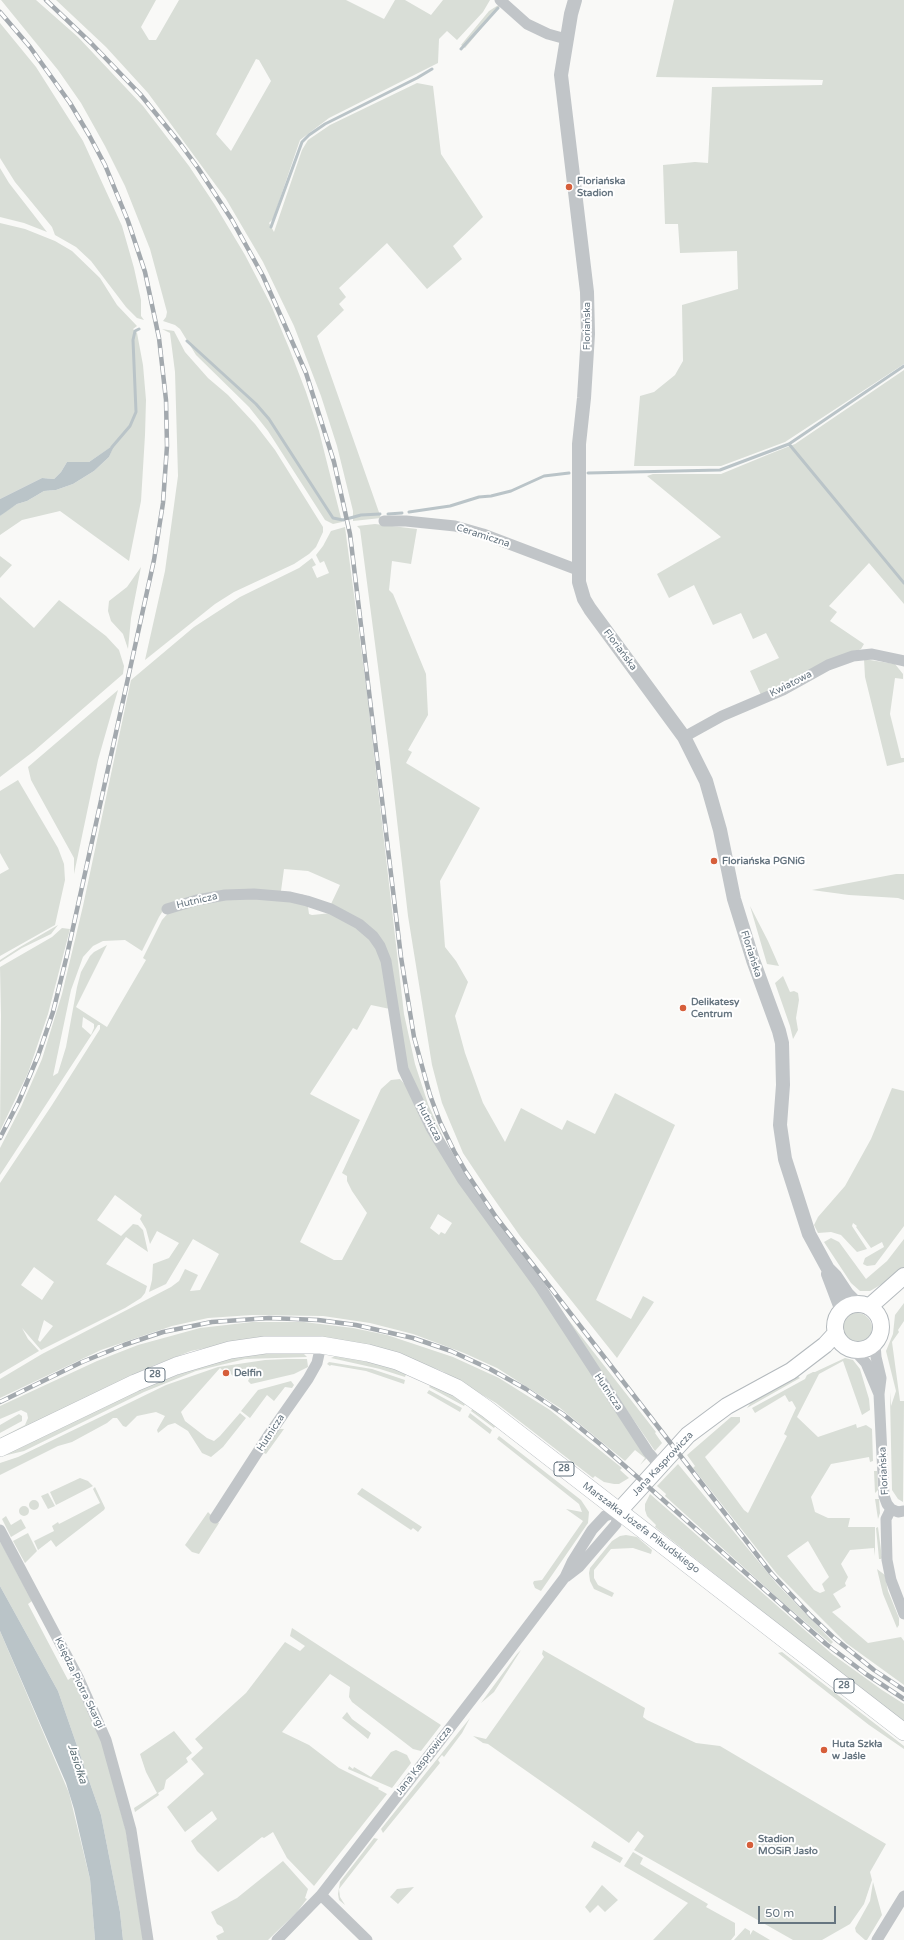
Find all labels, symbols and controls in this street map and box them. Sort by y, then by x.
place label: Floriańska Stadion [577,175,625,198]
marker: Floriańska Stadion [564,182,574,192]
street label: Floriańska [581,302,593,350]
street label: Ceramiczna [455,522,511,550]
street label: Floriańska [601,627,639,673]
street label: Kwiatowa [768,668,814,700]
place label: Floriańska PGNiG [722,855,805,867]
marker: Floriańska PGNiG [709,856,719,866]
street label: Hutnicza [175,890,219,912]
street label: Floriańska [738,929,764,979]
place label: Delikatesy Centrum [691,996,739,1020]
marker: Delikatesy Centrum [678,1003,688,1013]
street label: Hutnicza [414,1101,444,1143]
place label: Delfin [234,1367,262,1379]
road number: 28 [145,1368,165,1382]
marker: Delfin [221,1368,231,1378]
street label: Hutnicza [591,1371,625,1413]
street label: Hutnicza [255,1412,287,1454]
street label: Jana Kasprowicza [630,1429,696,1499]
street label: Floriańska [877,1447,891,1495]
road number: 28 [554,1462,574,1476]
street label: Marszałka Józefa Piłsudskiego [580,1480,702,1576]
street label: Księdza Piotra Skargi [52,1636,106,1730]
road number: 28 [834,1679,854,1693]
street label: Jana Kasprowicza [393,1724,455,1798]
place label: Huta Szkła w Jaśle [832,1738,882,1762]
water label: Jasiołka [64,1742,90,1786]
marker: Huta Szkła w Jaśle [819,1745,829,1755]
place label: Stadion MOSiR Jasło [758,1833,818,1856]
marker: Stadion MOSiR Jasło [745,1840,755,1850]
scale bar [760,1898,838,1924]
text: 50 m [765,1906,794,1920]

